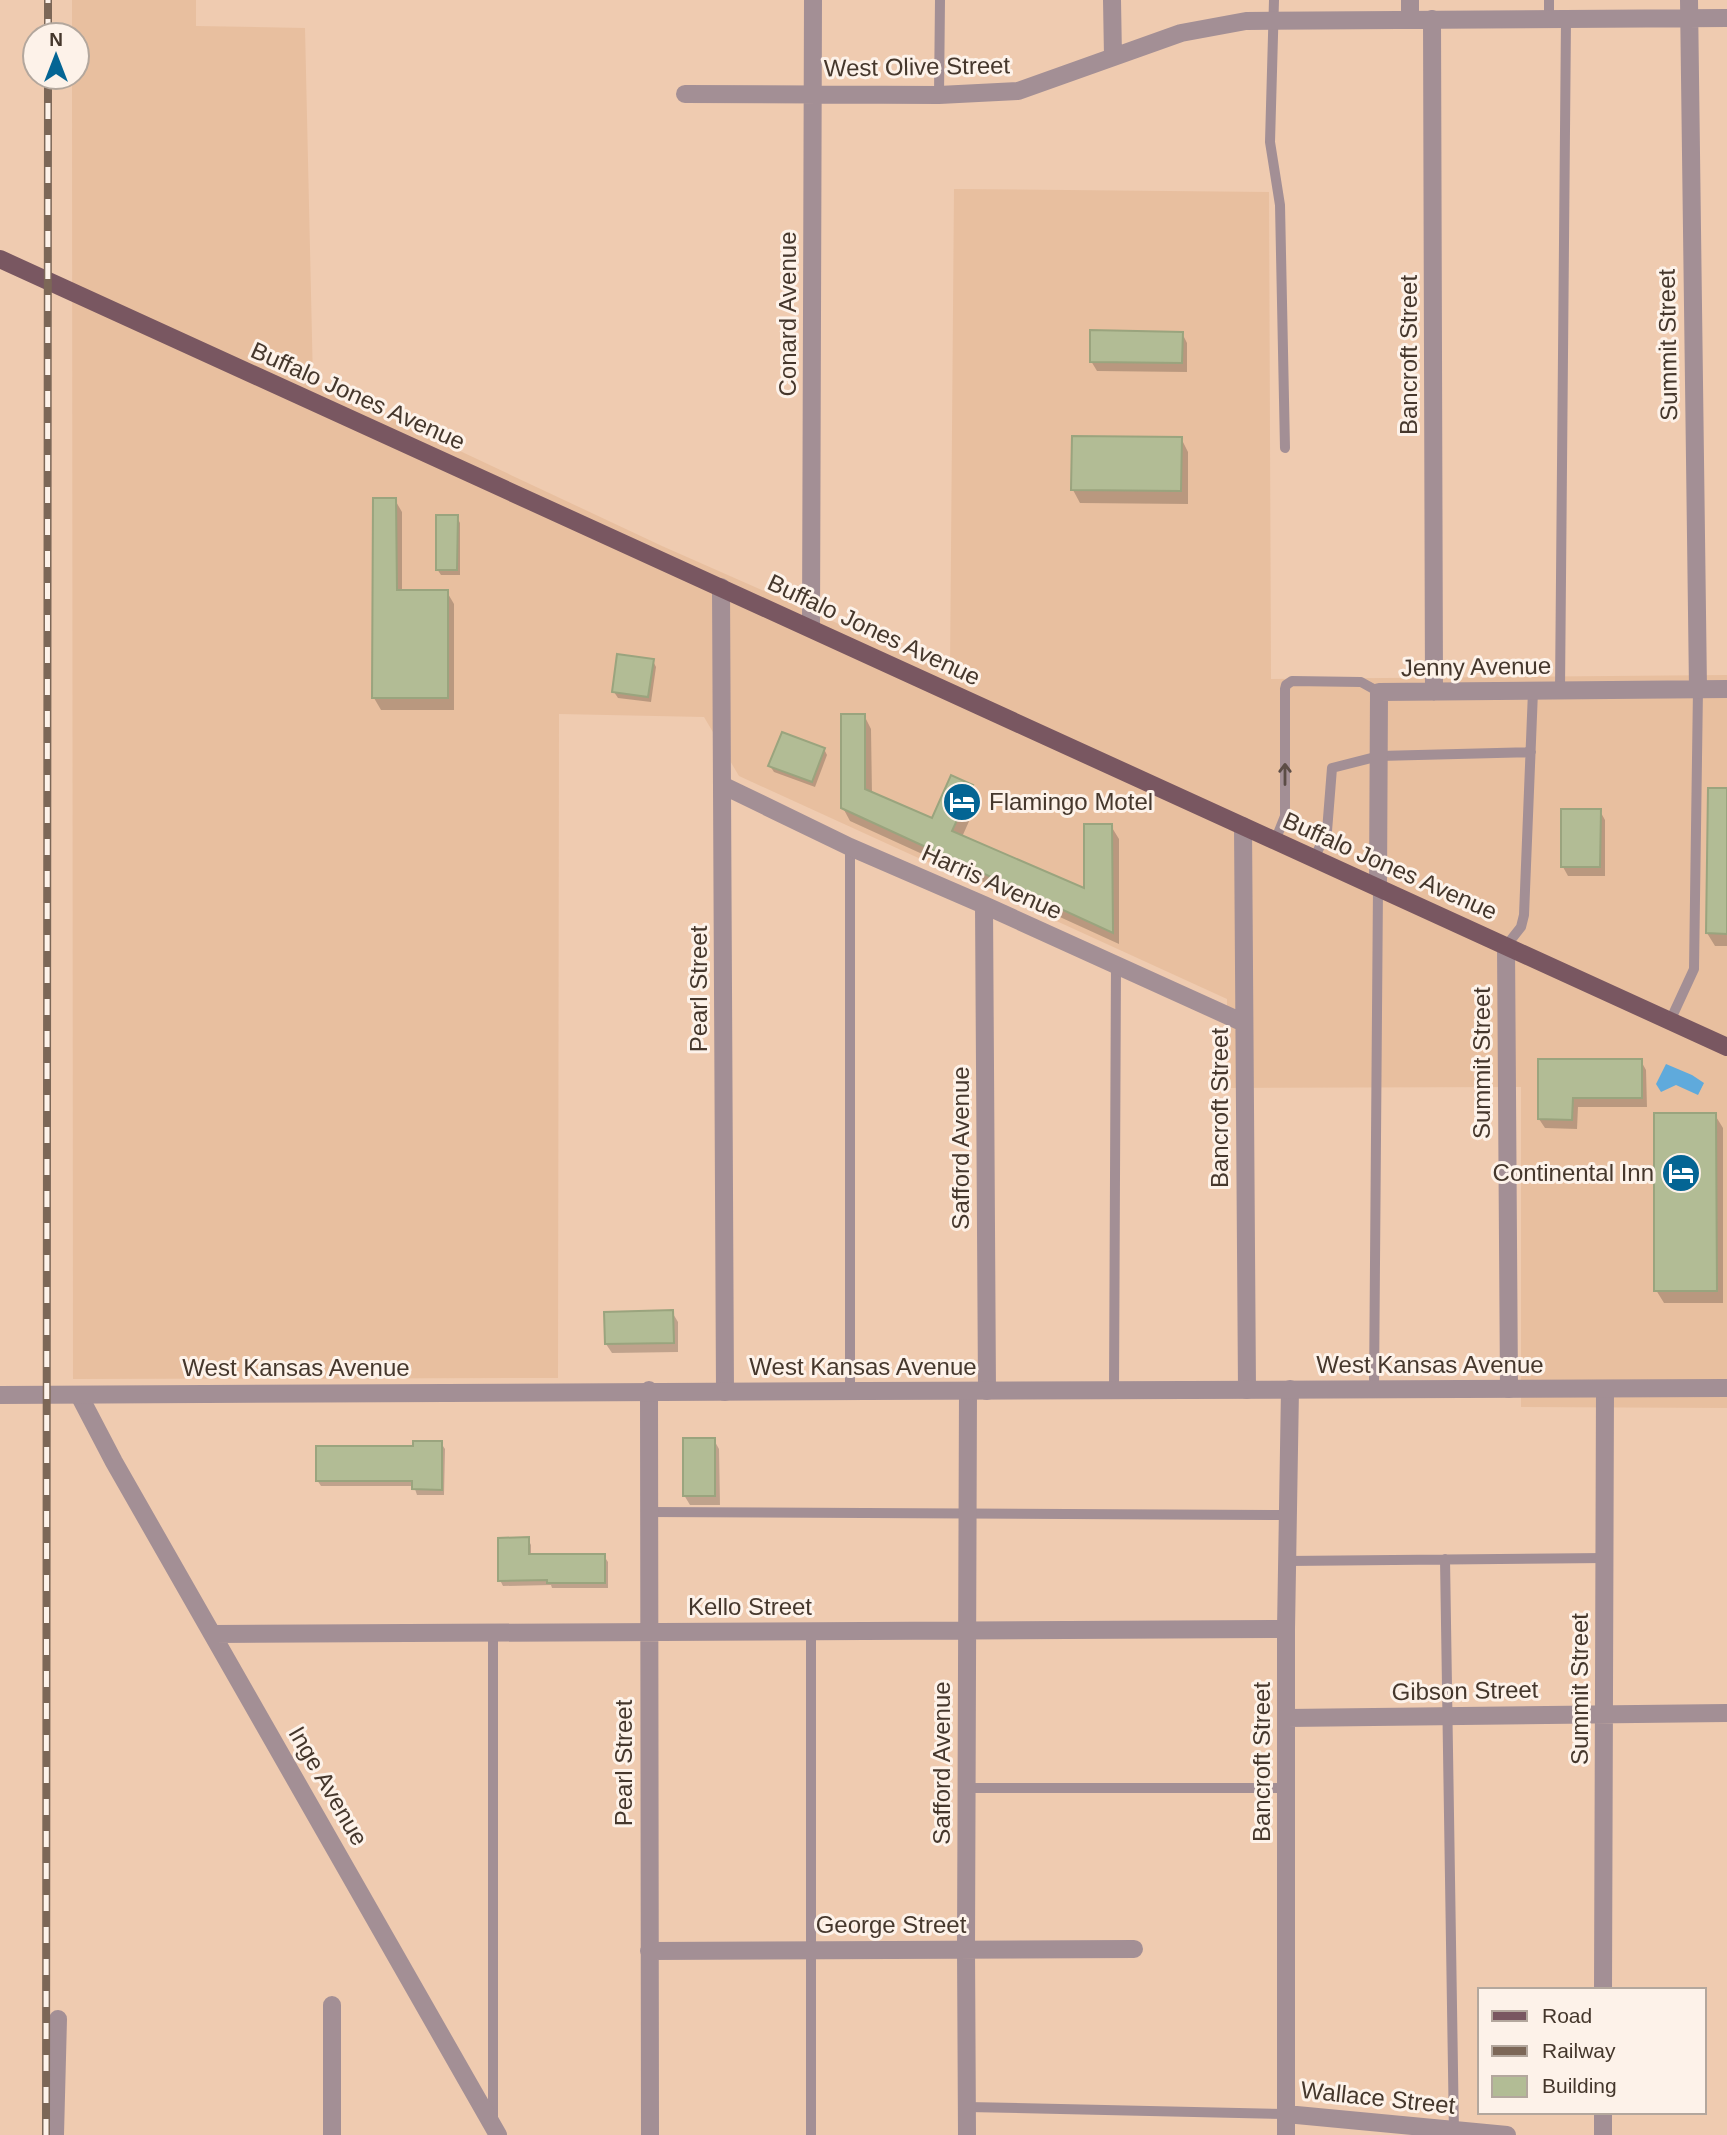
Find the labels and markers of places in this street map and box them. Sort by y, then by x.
hotel icon: Flamingo Motel [941,781,983,823]
place label: Flamingo Motel [989,788,1153,815]
hotel icon: Continental Inn [1660,1152,1702,1194]
place label: Continental Inn [1493,1159,1654,1186]

